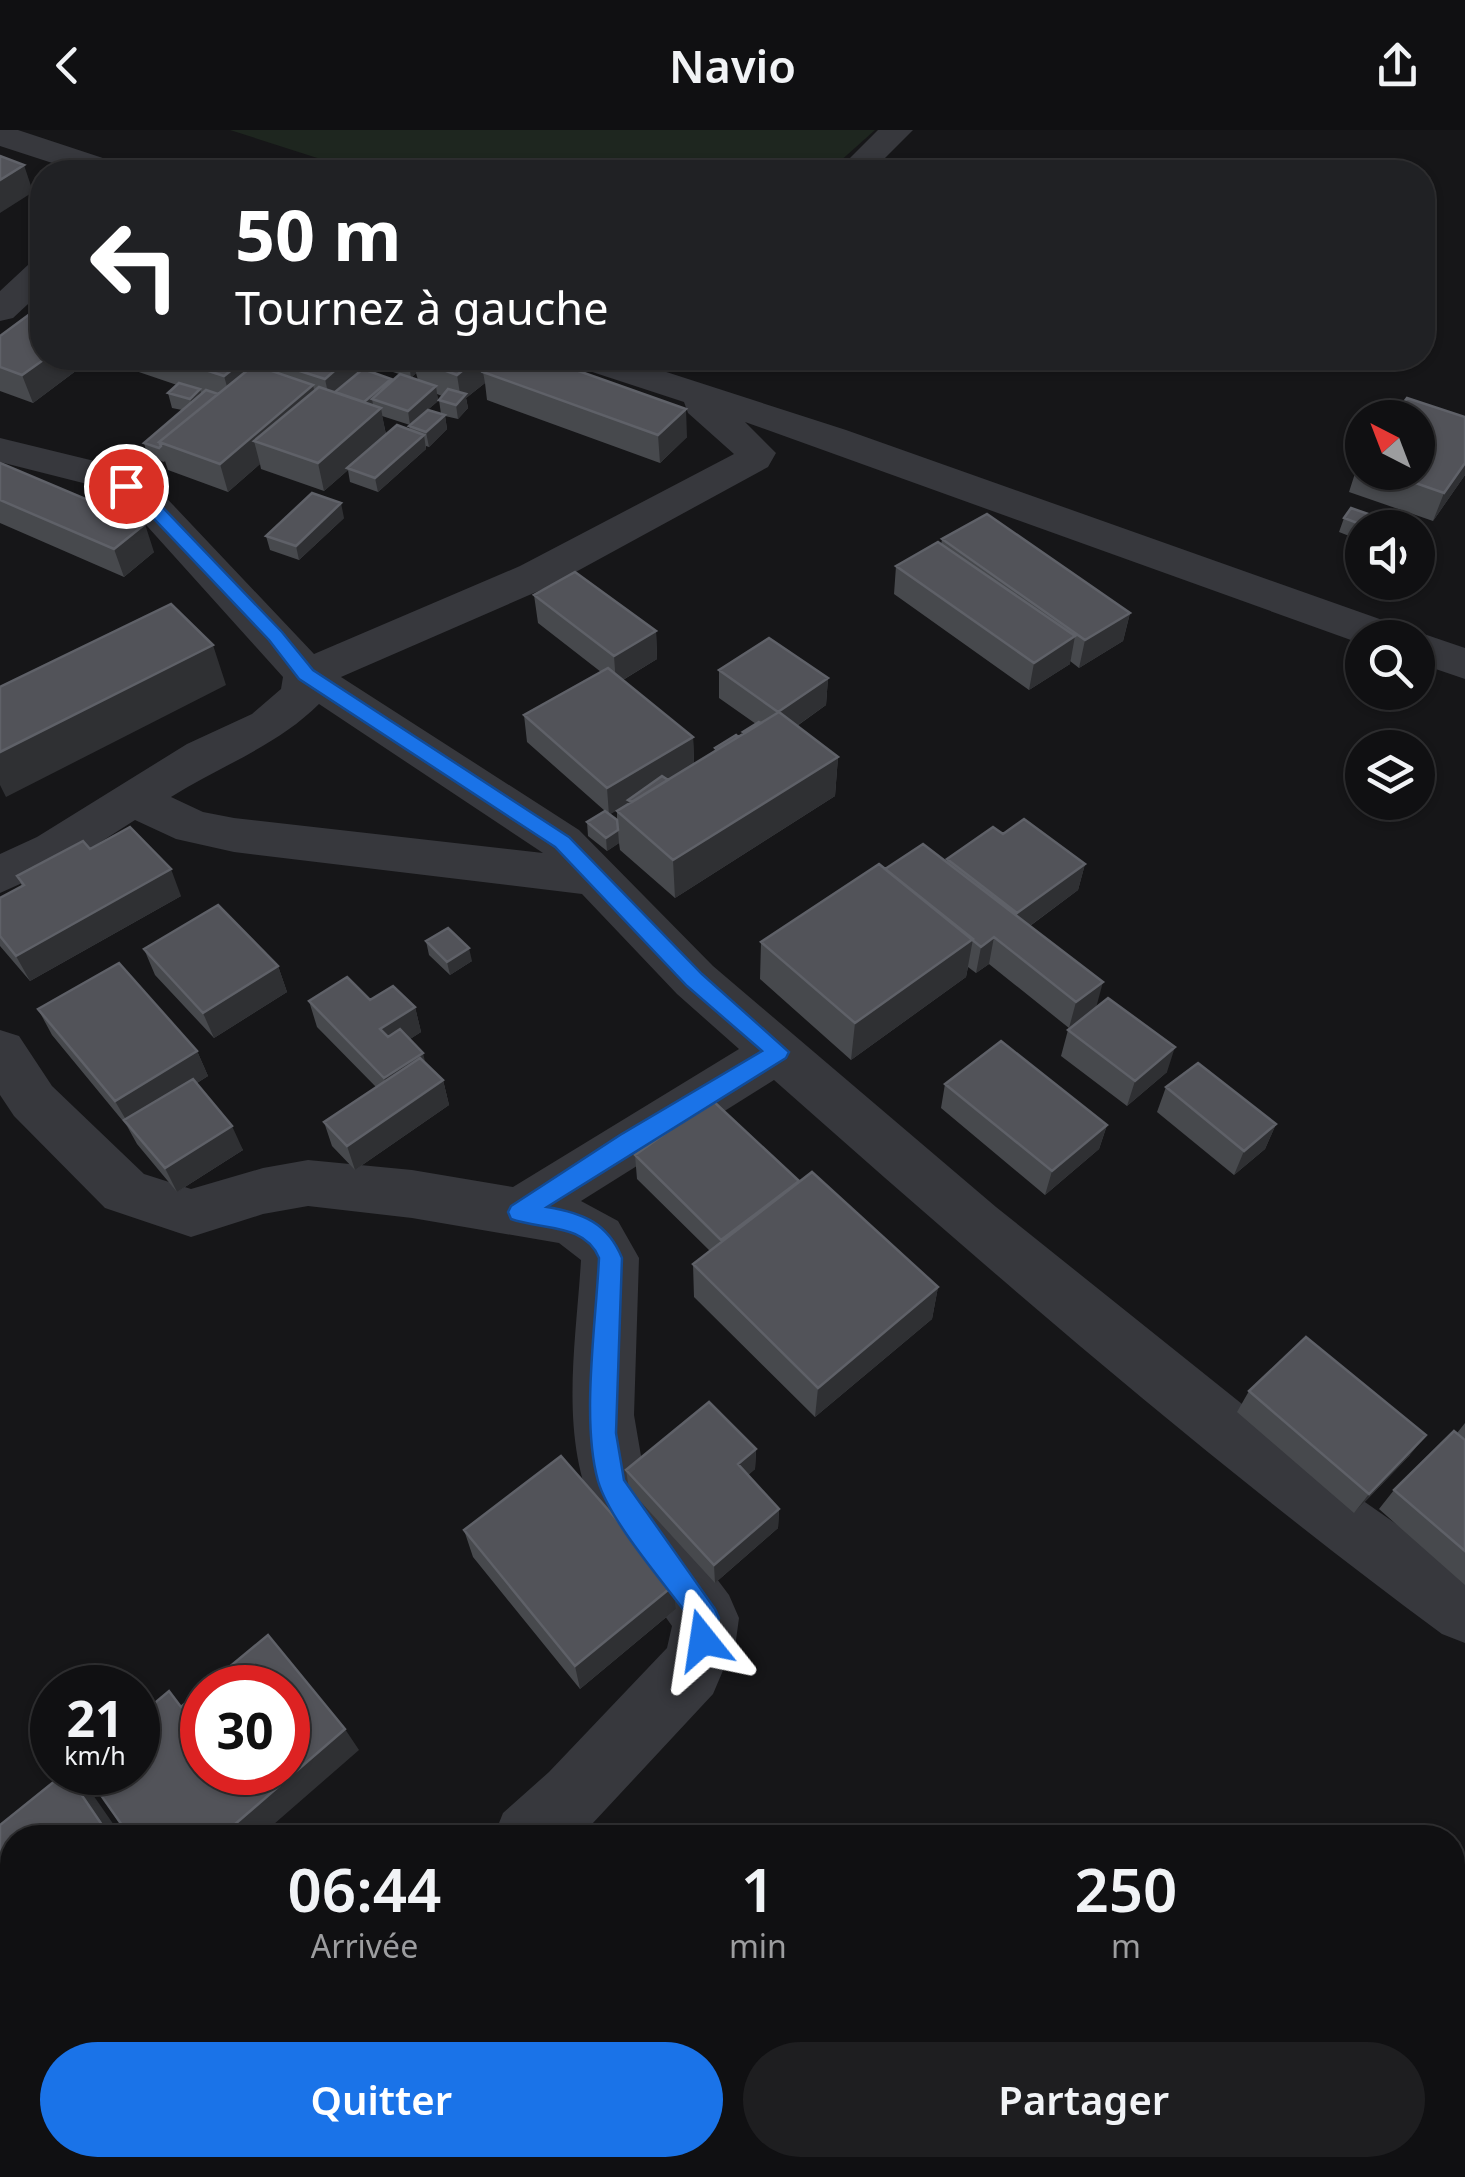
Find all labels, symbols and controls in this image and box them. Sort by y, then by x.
text: Navio [669,35,796,96]
icon: back [40,38,95,93]
icon: share [1370,38,1425,93]
text: 50 m [235,186,402,282]
icon: left [70,200,200,330]
text: Tournez à gauche [235,277,609,338]
north arrow [1345,400,1435,490]
map controls [1345,400,1435,820]
pin [84,444,169,529]
icon: arrive [99,459,154,514]
button: sound [1345,510,1435,600]
button: search [1345,620,1435,710]
button: layers [1345,730,1435,820]
position arrow [651,1588,755,1692]
speed limit sign: 30 [180,1665,310,1795]
text: 21 [66,1684,124,1752]
text: km/h [64,1738,126,1772]
text: 06:44 [288,1848,441,1930]
text: 1 [741,1848,775,1930]
text: 250 [1074,1848,1177,1930]
text: Arrivée [311,1924,418,1967]
text: min [729,1924,787,1967]
text: m [1111,1924,1141,1967]
button: Quitter [40,2042,723,2157]
button: Partager [743,2042,1425,2157]

